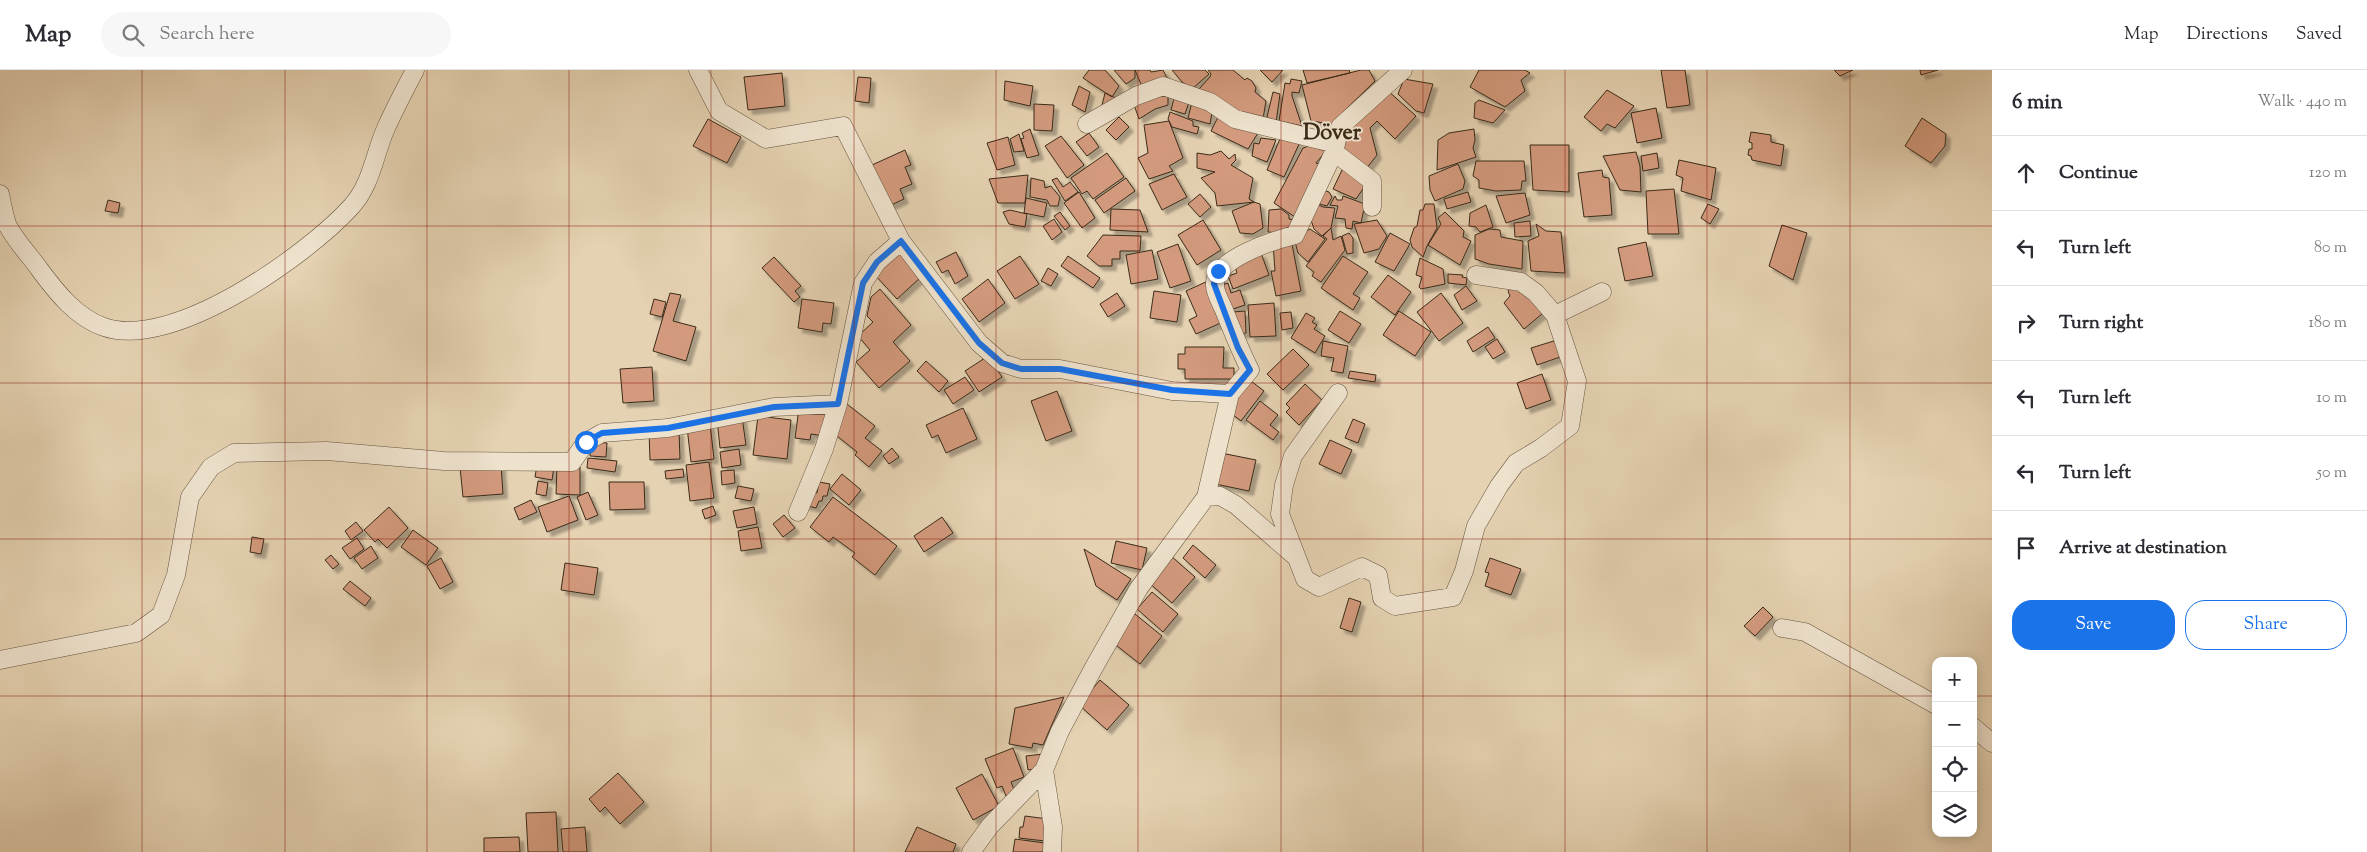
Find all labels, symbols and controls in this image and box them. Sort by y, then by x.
search box [101,12,451,57]
text: Map [25,18,71,52]
icon: search [119,21,147,49]
text: Search here [159,21,255,48]
text: Map [2124,22,2159,48]
text: Directions [2187,22,2268,48]
text: Saved [2296,22,2342,48]
text: 6 min [2012,88,2063,118]
text: Walk · 440 m [2258,91,2347,114]
district label: Döver [1303,118,1362,150]
icon: ahead [2012,159,2040,187]
text: Continue [2059,160,2138,187]
text: 120 m [2309,162,2347,185]
icon: left [2012,234,2040,262]
text: Turn left [2059,235,2131,262]
text: 80 m [2314,237,2347,260]
route end [1207,260,1230,283]
icon: right [2012,309,2040,337]
text: Turn right [2059,310,2143,337]
text: 180 m [2308,312,2347,335]
icon: left [2012,384,2040,412]
text: Turn left [2059,385,2131,412]
text: 10 m [2317,387,2347,410]
route start [575,431,598,454]
icon: left [2012,459,2040,487]
text: Turn left [2059,460,2131,487]
text: 50 m [2316,462,2347,485]
icon: arrive [2012,534,2040,562]
text: Arrive at destination [2059,535,2227,562]
button: Save [2012,600,2175,650]
button: Share [2185,600,2347,650]
map controls [1932,657,1977,837]
button: + [1932,657,1977,702]
button: − [1932,702,1977,747]
button: locate [1932,747,1977,792]
button: layers [1932,792,1977,837]

